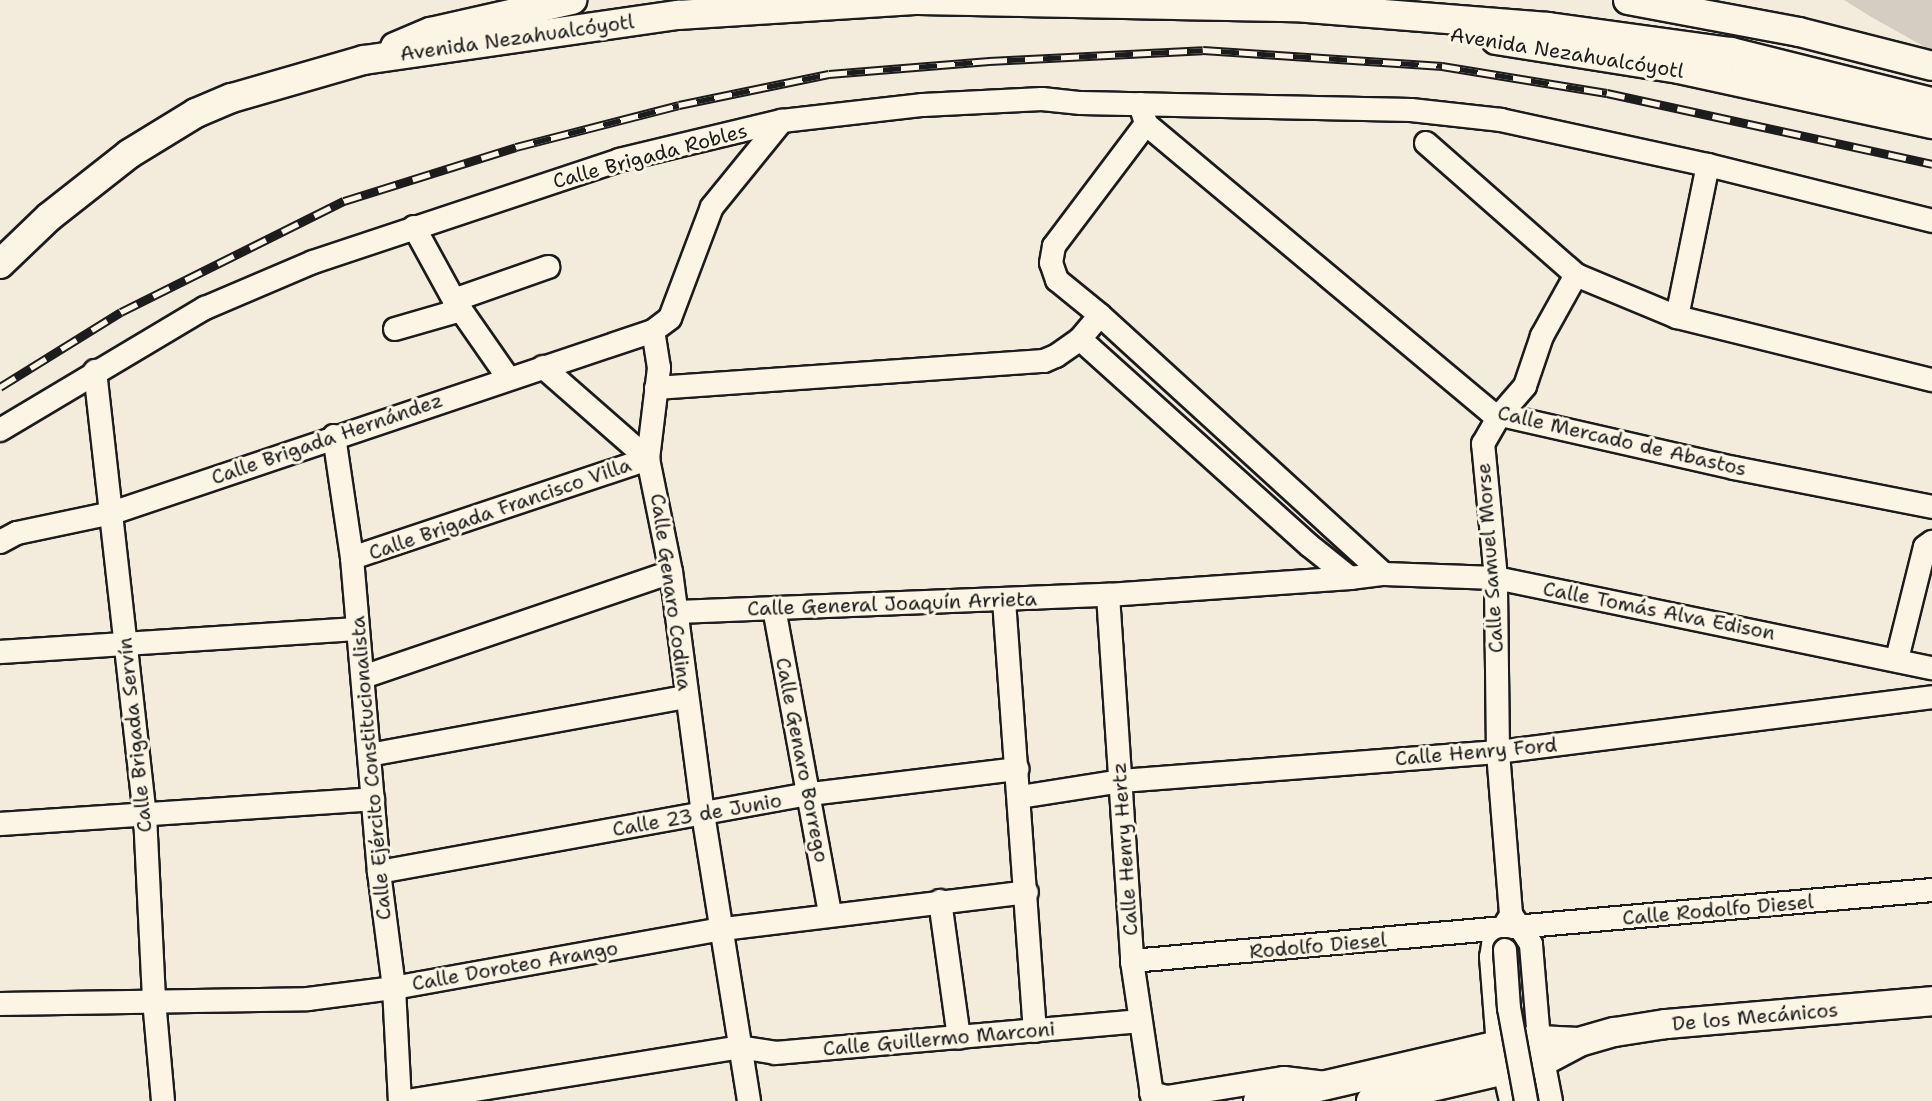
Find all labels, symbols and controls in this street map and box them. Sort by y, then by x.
street label: Avenida Nezahualcóyotl [398,10,636,66]
street label: Avenida Nezahualcóyotl [1448,23,1686,83]
street label: Calle Brigada Robles [550,118,750,194]
street label: Calle Brigada Hernández [208,388,446,490]
street label: Calle Mercado de Abastos [1495,401,1749,481]
street label: Calle Brigada Francisco Villa [366,453,634,565]
street label: Calle Samuel Morse [1471,462,1509,654]
street label: Calle Genaro Codina [645,492,697,692]
street label: Calle Tomás Alva Edison [1541,577,1777,645]
street label: Calle General Joaquín Arrieta [747,587,1037,621]
street label: Calle Ejército Constitucionalista [346,615,396,921]
street label: Calle Brigada Servín [113,636,157,834]
street label: Calle Genaro Borrego [770,655,834,865]
street label: Calle Henry Ford [1394,733,1558,771]
street label: Calle Henry Hertz [1107,761,1143,937]
street label: Calle 23 de Junio [610,788,784,842]
street label: Calle Rodolfo Diesel [1621,890,1815,930]
street label: Rodolfo Diesel [1248,928,1388,964]
street label: Calle Doroteo Arango [410,936,620,996]
street label: De los Mecánicos [1671,998,1839,1036]
street label: Calle Guillermo Marconi [822,1017,1056,1061]

